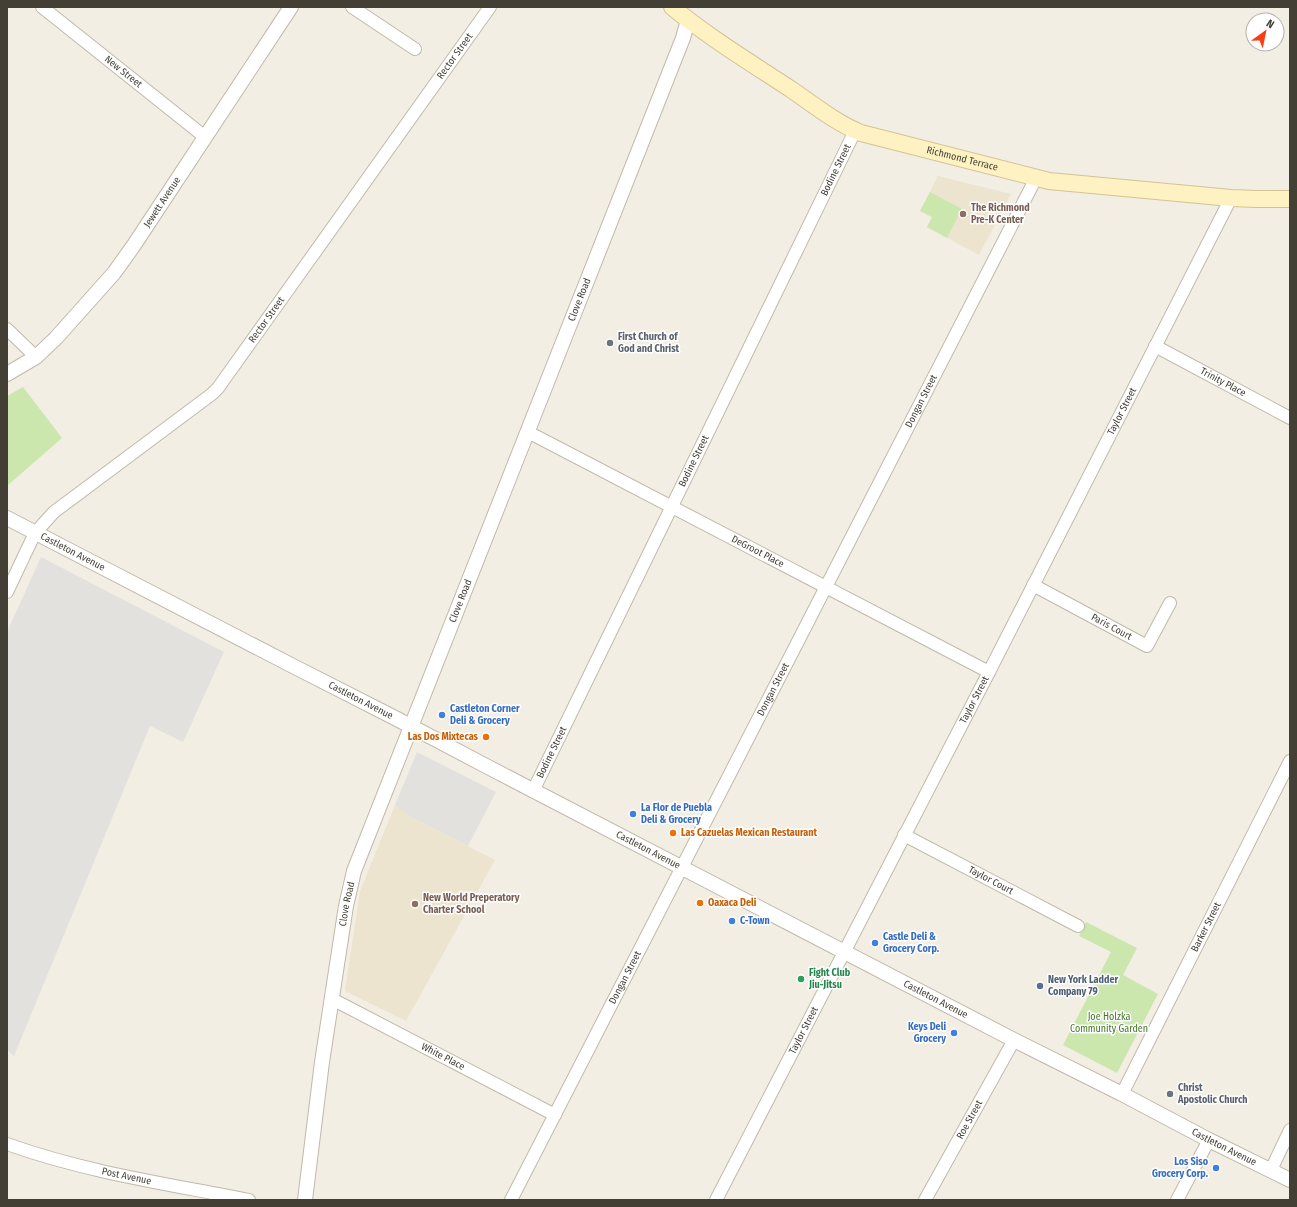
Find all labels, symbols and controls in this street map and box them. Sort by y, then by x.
north arrow [1245,12,1285,52]
text: N [1264,17,1276,31]
street label: Rector Street [434,30,476,81]
street label: New Street [102,53,145,91]
street label: Bodine Street [818,142,854,198]
street label: Richmond Terrace [925,144,999,174]
street label: Jewett Avenue [141,175,183,230]
place label: The Richmond Pre-K Center [971,202,1030,226]
marker: The Richmond Pre-K Center [958,209,968,219]
street label: Clove Road [566,276,594,323]
street label: Rector Street [246,294,287,345]
place label: First Church of God and Christ [618,331,680,355]
marker: First Church of God and Christ [605,338,615,348]
street label: Trinity Place [1198,365,1248,399]
street label: Dongan Street [903,372,940,430]
street label: Taylor Street [1105,385,1139,437]
street label: Bodine Street [676,433,712,489]
street label: Castleton Avenue [38,530,107,574]
street label: DeGroot Place [729,533,786,570]
street label: Clove Road [447,578,475,624]
street label: Paris Court [1089,611,1135,643]
street label: Dongan Street [755,660,792,718]
street label: Taylor Street [957,674,992,726]
street label: Castleton Avenue [326,679,395,722]
place label: Castleton Corner Deli & Grocery [450,703,520,727]
marker: Castleton Corner Deli & Grocery [437,710,447,720]
street label: Bodine Street [534,724,570,780]
place label: Las Dos Mixtecas [408,731,479,743]
marker: Las Dos Mixtecas [481,732,491,742]
place label: La Flor de Puebla Deli & Grocery [641,802,712,826]
marker: La Flor de Puebla Deli & Grocery [628,809,638,819]
place label: Las Cazuelas Mexican Restaurant [681,827,818,839]
street label: Castleton Avenue [614,828,682,872]
marker: Las Cazuelas Mexican Restaurant [668,828,678,838]
street label: Taylor Court [966,864,1016,897]
street label: Clove Road [337,881,357,927]
place label: New World Preperatory Charter School [423,892,520,916]
place label: Oaxaca Deli [708,897,757,909]
marker: Oaxaca Deli [695,898,705,908]
marker: New World Preperatory Charter School [410,899,420,909]
street label: Barker Street [1189,900,1224,954]
place label: C-Town [740,915,770,927]
marker: C-Town [727,916,737,926]
place label: Castle Deli & Grocery Corp. [883,931,940,955]
marker: Castle Deli & Grocery Corp. [870,938,880,948]
street label: Dongan Street [607,948,644,1006]
place label: Fight Club Jiu-Jitsu [808,967,851,991]
marker: Fight Club Jiu-Jitsu [796,974,806,984]
place label: New York Ladder Company 79 [1048,974,1118,998]
street label: Castleton Avenue [901,978,970,1021]
marker: New York Ladder Company 79 [1035,981,1045,991]
street label: Taylor Street [787,1004,821,1056]
park label: Joe Holzka Community Garden [1070,1011,1148,1035]
place label: Keys Deli Grocery [908,1021,946,1045]
marker: Keys Deli Grocery [949,1028,959,1038]
street label: White Place [419,1040,467,1073]
place label: Christ Apostolic Church [1177,1082,1248,1106]
marker: Christ Apostolic Church [1165,1089,1175,1099]
street label: Roe Street [954,1097,986,1141]
street label: Castleton Avenue [1189,1126,1258,1168]
place label: Los Siso Grocery Corp. [1152,1156,1209,1180]
marker: Los Siso Grocery Corp. [1211,1163,1221,1173]
street label: Post Avenue [101,1165,152,1187]

